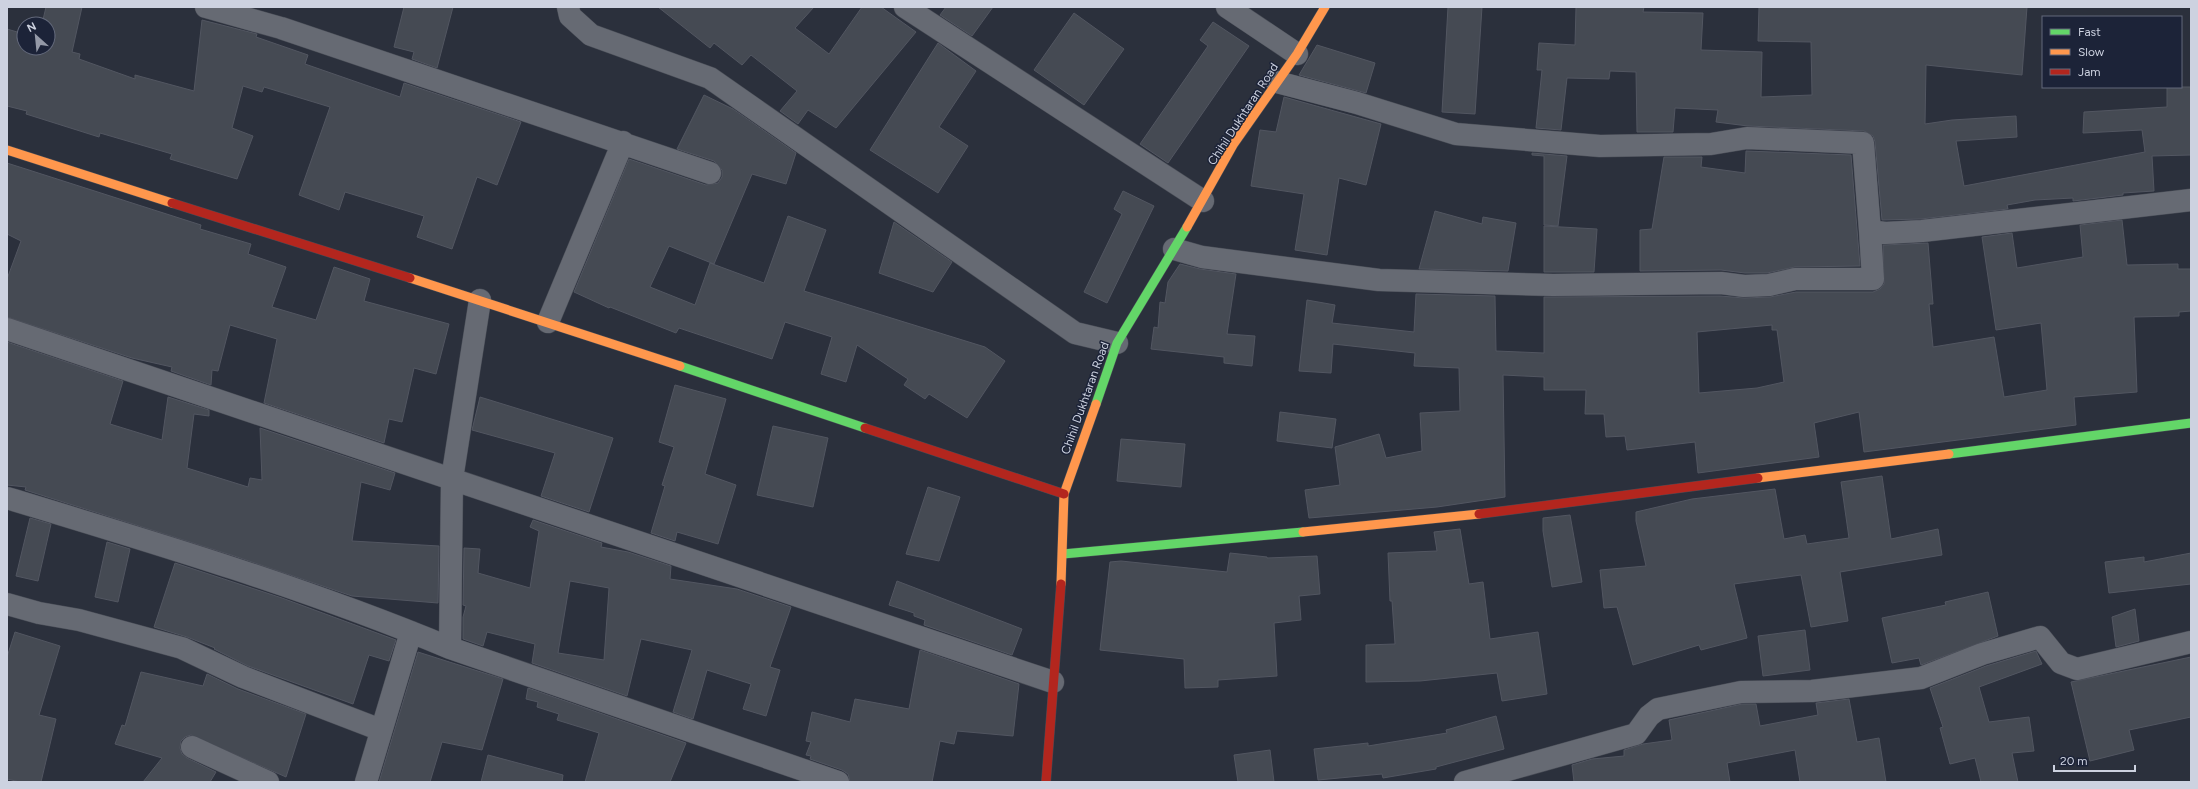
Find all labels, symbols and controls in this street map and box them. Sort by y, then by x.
north arrow [16,16,56,56]
legend [2042,16,2182,88]
text: N [25,20,38,35]
text: Fast [2078,25,2101,39]
text: Slow [2078,45,2105,59]
street label: Chihil Dukhtaran Road [1205,60,1281,168]
text: Jam [2078,65,2101,79]
street label: Chihil Dukhtaran Road [1058,340,1112,456]
scale bar [2054,747,2135,773]
text: 20 m [2060,754,2088,768]

